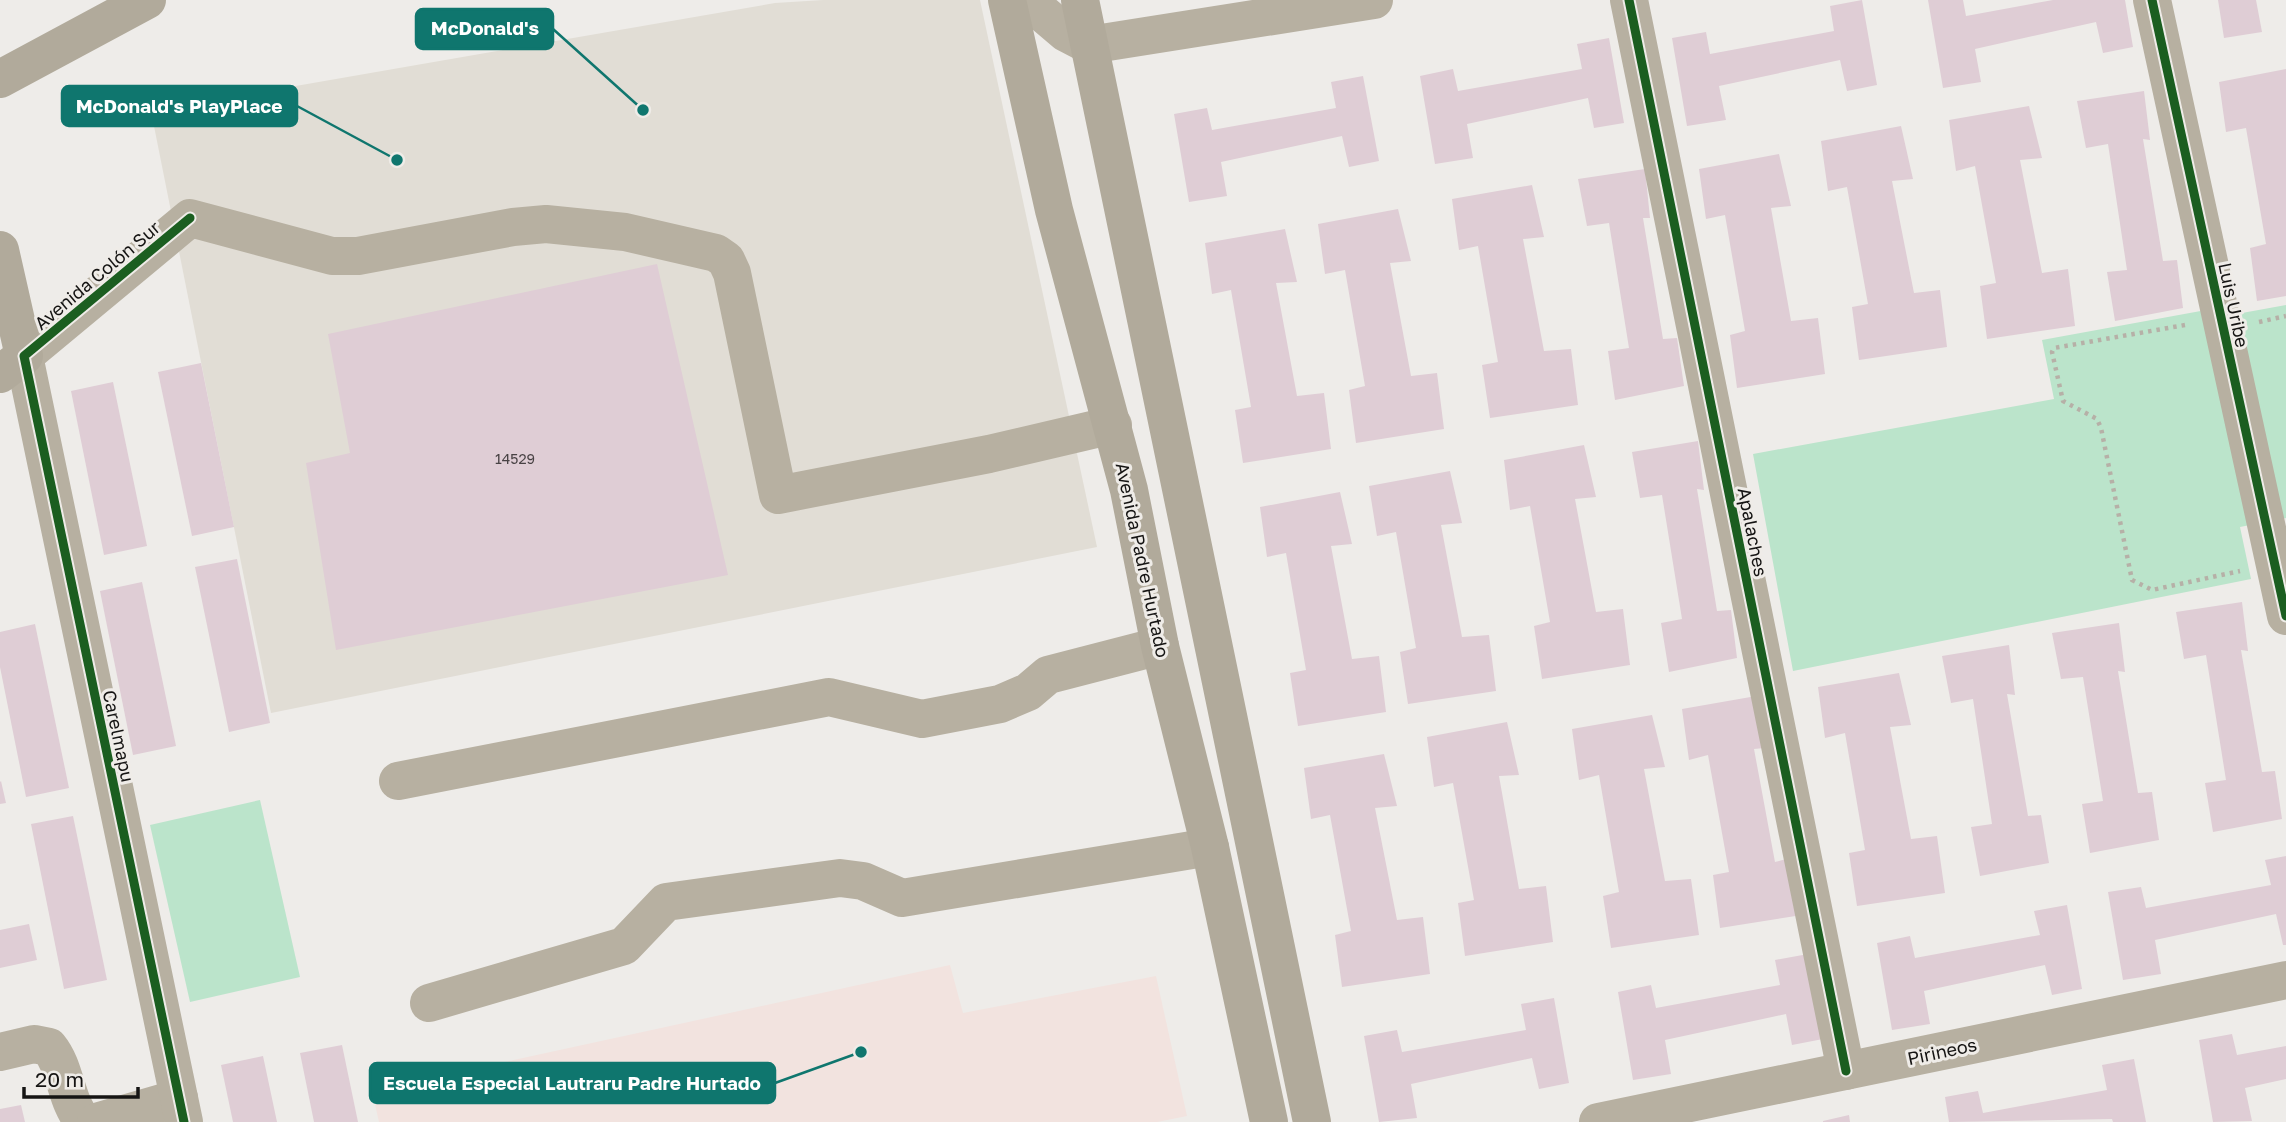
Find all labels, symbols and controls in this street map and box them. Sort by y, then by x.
callout: McDonald's [416,9,553,49]
text: McDonald's [431,16,540,39]
callout: McDonald's PlayPlace [62,86,297,126]
text: McDonald's PlayPlace [76,94,282,117]
street label: Avenida Colón Sur [30,216,164,334]
street label: Luis Uribe [2214,261,2254,349]
house number: 14529 [495,450,535,467]
street label: Avenida Padre Hurtado [1112,461,1174,659]
street label: Apalaches [1734,486,1772,578]
street label: Carelmapu [99,688,139,784]
street label: Pirineos [1905,1033,1979,1069]
scale bar [24,1056,138,1100]
callout: Escuela Especial Lautraru Padre Hurtado [370,1063,775,1103]
text: 20 m [35,1066,84,1092]
text: Escuela Especial Lautraru Padre Hurtado [383,1071,761,1094]

